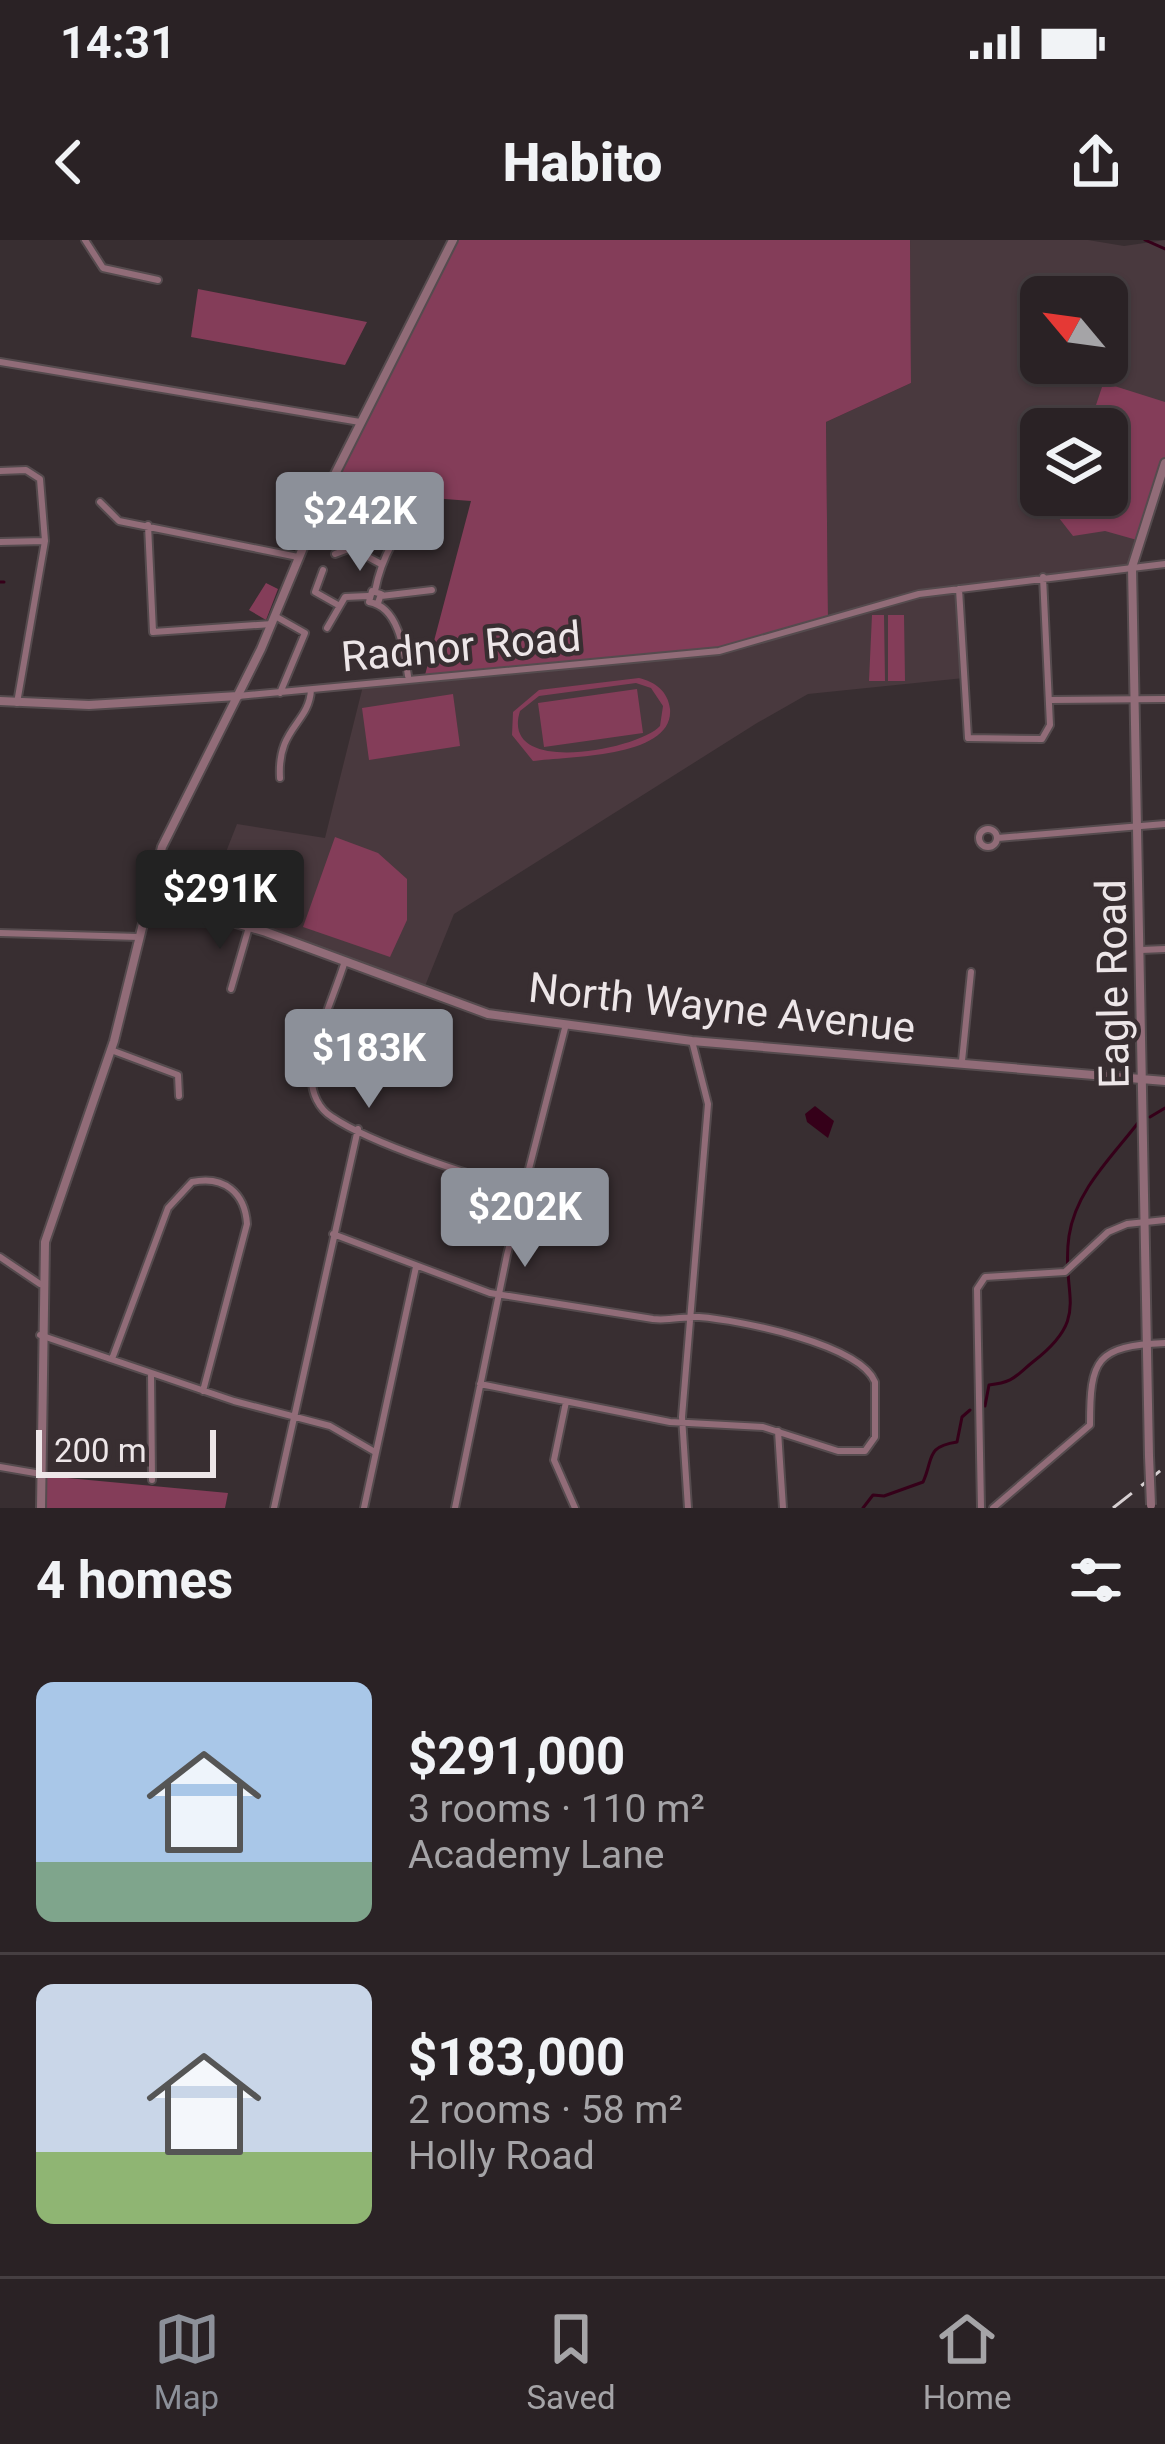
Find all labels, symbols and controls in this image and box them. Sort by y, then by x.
text: 14:31 [60,16,176,69]
icon: back [36,129,102,195]
icon: share [1063,129,1129,195]
text: Habito [503,131,662,194]
north arrow [1020,276,1128,384]
map controls [1020,276,1128,516]
button: layers [1020,408,1128,516]
pin: $242K [276,472,444,574]
text: $242K [303,488,417,534]
street label: Radnor Road [339,612,583,681]
pin: $291K [136,850,304,952]
text: $291K [163,866,277,912]
street label: Eagle Road [1086,879,1139,1089]
street label: North Wayne Avenue [526,963,918,1052]
pin: $183K [285,1009,453,1111]
text: $183K [312,1025,426,1071]
pin: $202K [441,1168,609,1270]
text: $202K [468,1184,582,1230]
scale bar [36,1424,216,1477]
text: 200 m [54,1431,147,1470]
icon: filters [1063,1547,1129,1613]
text: 4 homes [36,1551,233,1610]
text: $291,000 [408,1727,625,1786]
icon: home [132,1730,276,1874]
text: 3 rooms · 110 m² [408,1786,705,1832]
text: Academy Lane [408,1832,665,1878]
text: $183,000 [408,2028,625,2087]
icon: home [132,2032,276,2176]
text: 2 rooms · 58 m² [408,2087,683,2133]
text: Holly Road [408,2133,595,2179]
tab: Map [154,2306,220,2417]
tab: Saved [527,2306,616,2417]
tab: Home [923,2306,1012,2417]

